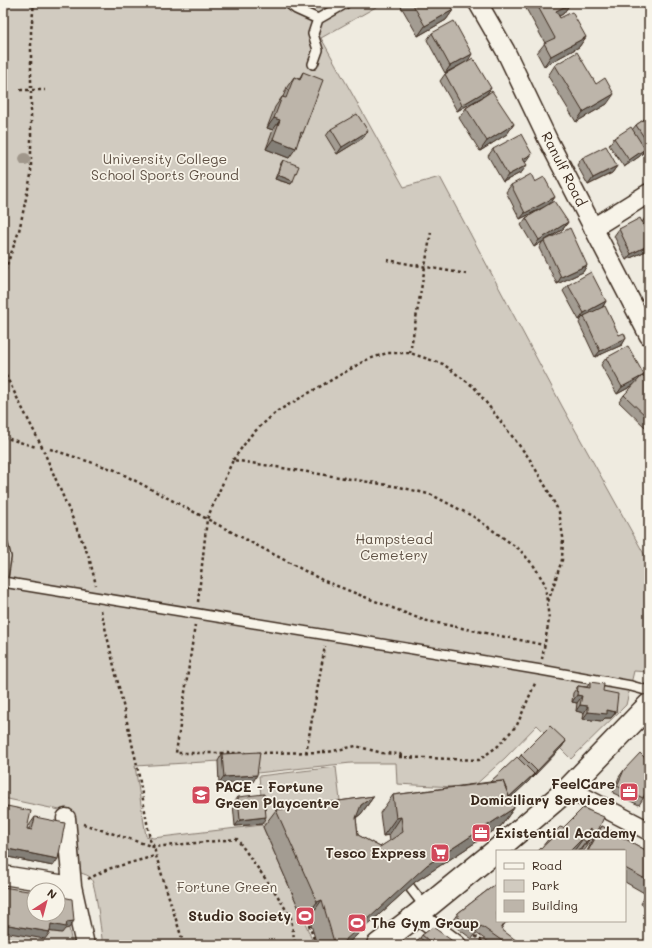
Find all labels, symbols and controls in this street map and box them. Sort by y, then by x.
street label: Ranulf Road [537,128,591,209]
park label: University College School Sports Ground [91,149,239,184]
park label: Hampstead Cemetery [355,529,433,564]
place label: FeelCare Domiciliary Services [470,774,615,809]
place label: PACE - Fortune Green Playcentre [215,777,339,812]
office icon: FeelCare Domiciliary Services [618,781,640,803]
school or university icon: PACE - Fortune Green Playcentre [190,784,212,806]
office icon: Existential Academy [470,822,492,844]
place label: Existential Academy [495,823,637,842]
supermarket icon: Tesco Express [429,842,451,864]
place label: Tesco Express [326,843,426,862]
legend [496,850,626,922]
text: Road [532,857,562,873]
park label: Fortune Green [177,877,277,896]
text: Park [532,877,559,893]
north arrow [26,882,66,922]
text: N [44,885,60,902]
text: Building [532,897,578,913]
sports icon: Studio Society [294,905,316,927]
place label: Studio Society [188,906,291,925]
sports icon: The Gym Group [346,912,368,934]
place label: The Gym Group [371,913,479,932]

